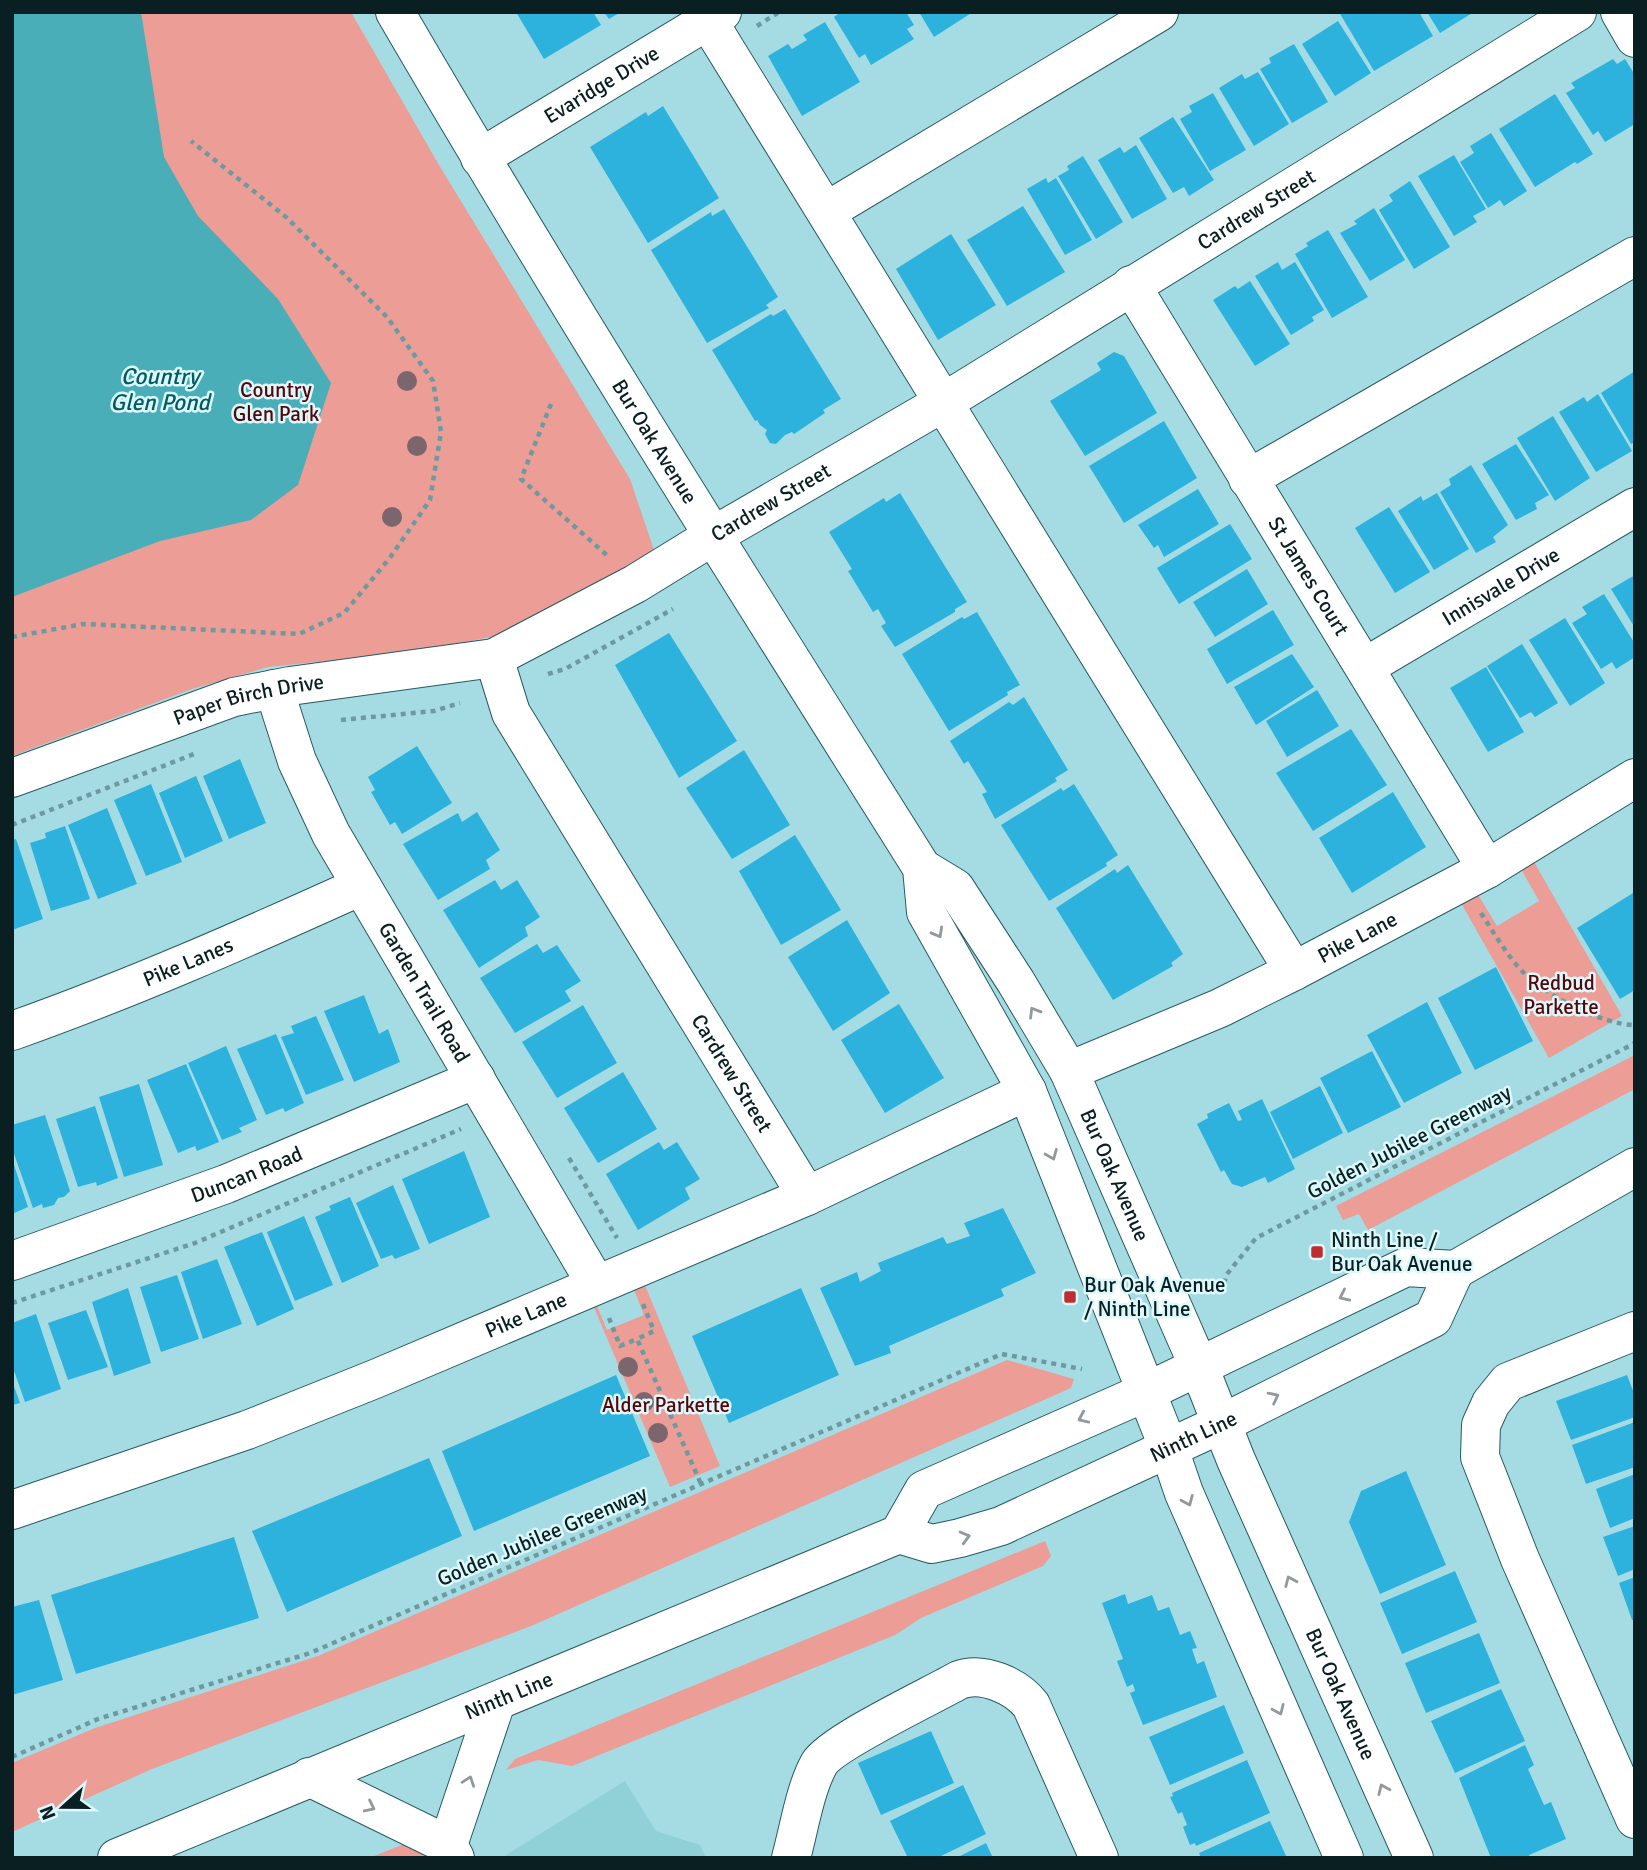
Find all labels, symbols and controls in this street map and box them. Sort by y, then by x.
street label: Evaridge Drive [539,40,664,129]
street label: Cardrew Street [1192,163,1320,256]
water label: Country Glen Pond [110,362,213,417]
street label: Bur Oak Avenue [606,375,703,509]
park label: Country Glen Park [233,377,320,427]
street label: Cardrew Street [706,458,835,547]
street label: St James Court [1262,512,1355,640]
street label: Innisvale Drive [1437,542,1564,631]
street label: Paper Birch Drive [170,668,325,731]
street label: Pike Lane [1313,906,1402,969]
street label: Garden Trail Road [373,918,476,1067]
one-way arrow [930,926,943,939]
street label: Pike Lanes [139,932,237,993]
park label: Redbud Parkette [1523,970,1599,1020]
one-way arrow [1029,1006,1042,1019]
street label: Cardrew Street [686,1009,778,1137]
street label: Golden Jubilee Greenway [1303,1079,1516,1205]
street label: Bur Oak Avenue [1074,1105,1155,1245]
street label: Duncan Road [187,1140,306,1209]
one-way arrow [1044,1147,1058,1160]
place label: Ninth Line / Bur Oak Avenue [1331,1227,1473,1277]
marker: Ninth Line / Bur Oak Avenue [1309,1244,1325,1260]
place label: Bur Oak Avenue / Ninth Line [1084,1272,1226,1322]
street label: Pike Lane [481,1286,571,1344]
one-way arrow [1339,1288,1351,1302]
marker: Bur Oak Avenue / Ninth Line [1062,1289,1078,1305]
one-way arrow [1267,1391,1279,1405]
park label: Alder Parkette [602,1392,730,1418]
street label: Ninth Line [1146,1405,1241,1468]
one-way arrow [1078,1410,1090,1424]
street label: Golden Jubilee Greenway [433,1480,651,1592]
one-way arrow [1180,1494,1194,1506]
one-way arrow [958,1530,970,1545]
one-way arrow [1284,1576,1298,1588]
street label: Bur Oak Avenue [1300,1624,1381,1764]
street label: Ninth Line [461,1666,557,1726]
one-way arrow [1271,1703,1285,1715]
north arrow [28,1772,98,1842]
one-way arrow [461,1775,475,1787]
one-way arrow [1377,1783,1391,1796]
one-way arrow [363,1799,375,1813]
text: N [34,1802,62,1823]

